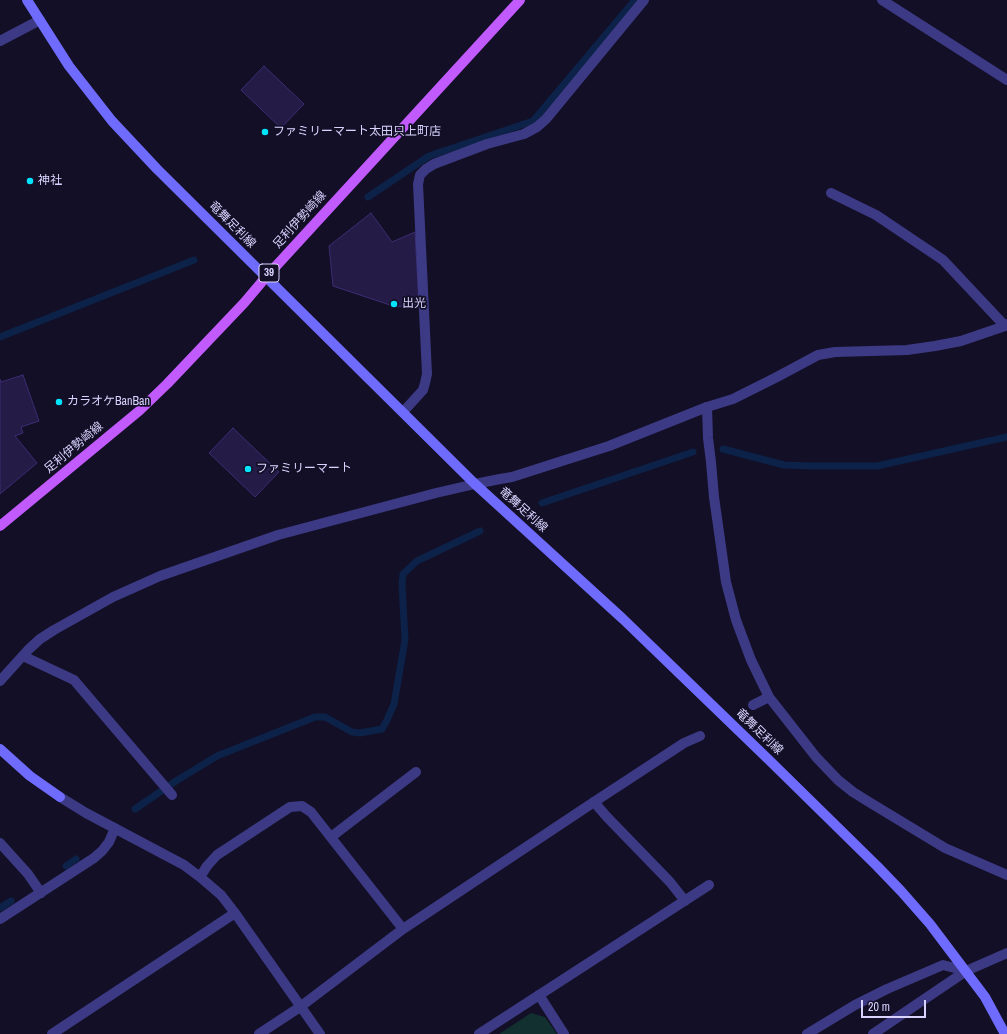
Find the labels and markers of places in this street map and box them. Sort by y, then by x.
place label: ファミリーマート太田只上町店 [273,125,441,139]
marker: ファミリーマート太田只上町店 [260,127,270,137]
place label: 神社 [38,174,62,188]
marker: 神社 [25,176,35,186]
place label: 出光 [402,297,426,311]
marker: 出光 [389,299,399,309]
place label: カラオケBanBan [67,395,150,409]
marker: カラオケBanBan [54,397,64,407]
place label: ファミリーマート [256,462,352,476]
marker: ファミリーマート [243,464,253,474]

